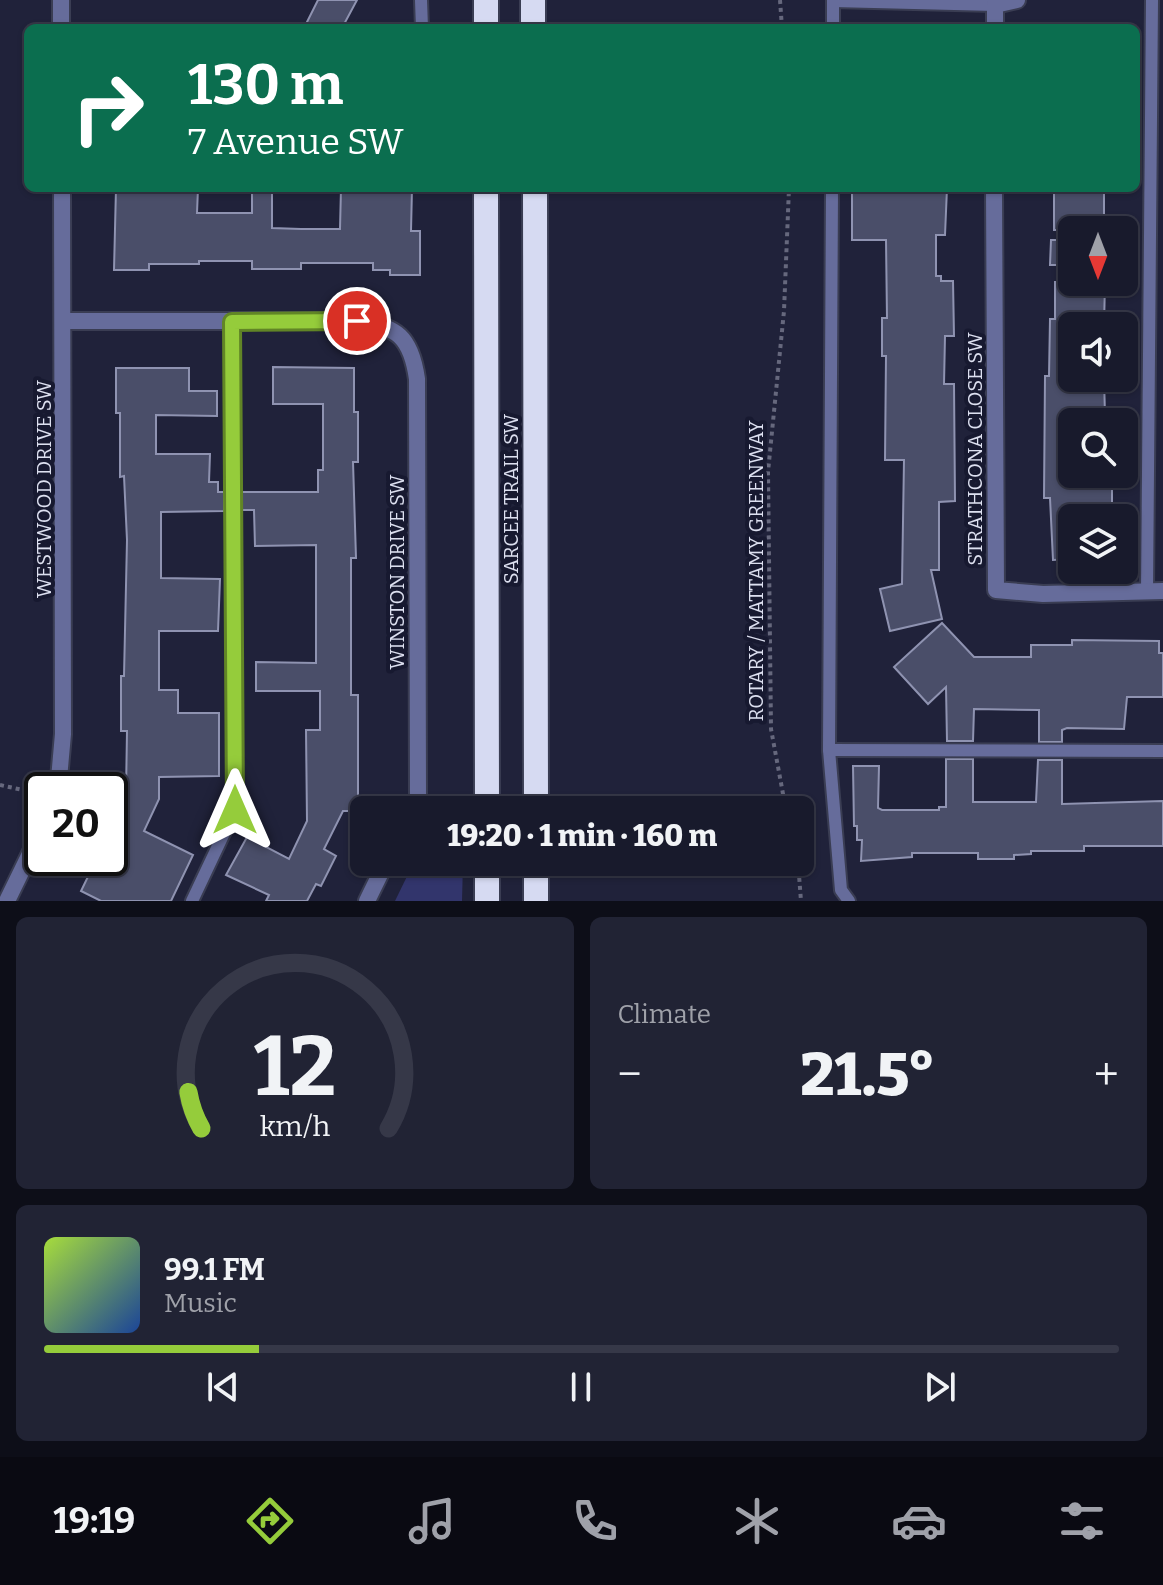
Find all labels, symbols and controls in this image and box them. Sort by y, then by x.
text: 130 m [188,52,344,119]
icon: right [56,56,160,160]
text: 7 Avenue SW [188,120,404,164]
north arrow [1058,216,1138,296]
map controls [1058,216,1138,584]
pin [323,287,391,355]
icon: arrive [335,299,379,343]
button: sound [1058,312,1138,392]
street label: STRATHCONA CLOSE SW [963,332,987,566]
street label: WESTWOOD DRIVE SW [32,379,56,598]
button: search [1058,408,1138,488]
street label: SARCEE TRAIL SW [499,413,523,584]
street label: ROTARY / MATTAMY GREENWAY [744,420,768,721]
street label: WINSTON DRIVE SW [385,474,409,670]
button: layers [1058,504,1138,584]
position arrow [193,768,277,852]
speed limit sign: 20 [24,772,128,876]
text: 19:20 · 1 min · 160 m [447,818,717,854]
text: Climate [618,999,711,1030]
text: 12 [253,1017,336,1117]
text: 21.5° [800,1039,935,1111]
text: − [618,1048,642,1101]
text: + [1094,1048,1119,1101]
text: km/h [259,1109,330,1144]
text: 99.1 FM [164,1252,265,1288]
text: Music [164,1288,237,1319]
icon: previous [201,1365,245,1409]
icon: pause [559,1365,603,1409]
icon: next [918,1365,962,1409]
icon: directions [242,1493,298,1549]
icon: music [404,1493,460,1549]
icon: phone [567,1493,623,1549]
icon: climate [729,1493,785,1549]
icon: car [891,1493,947,1549]
icon: filters [1054,1493,1110,1549]
text: 19:19 [53,1499,135,1543]

